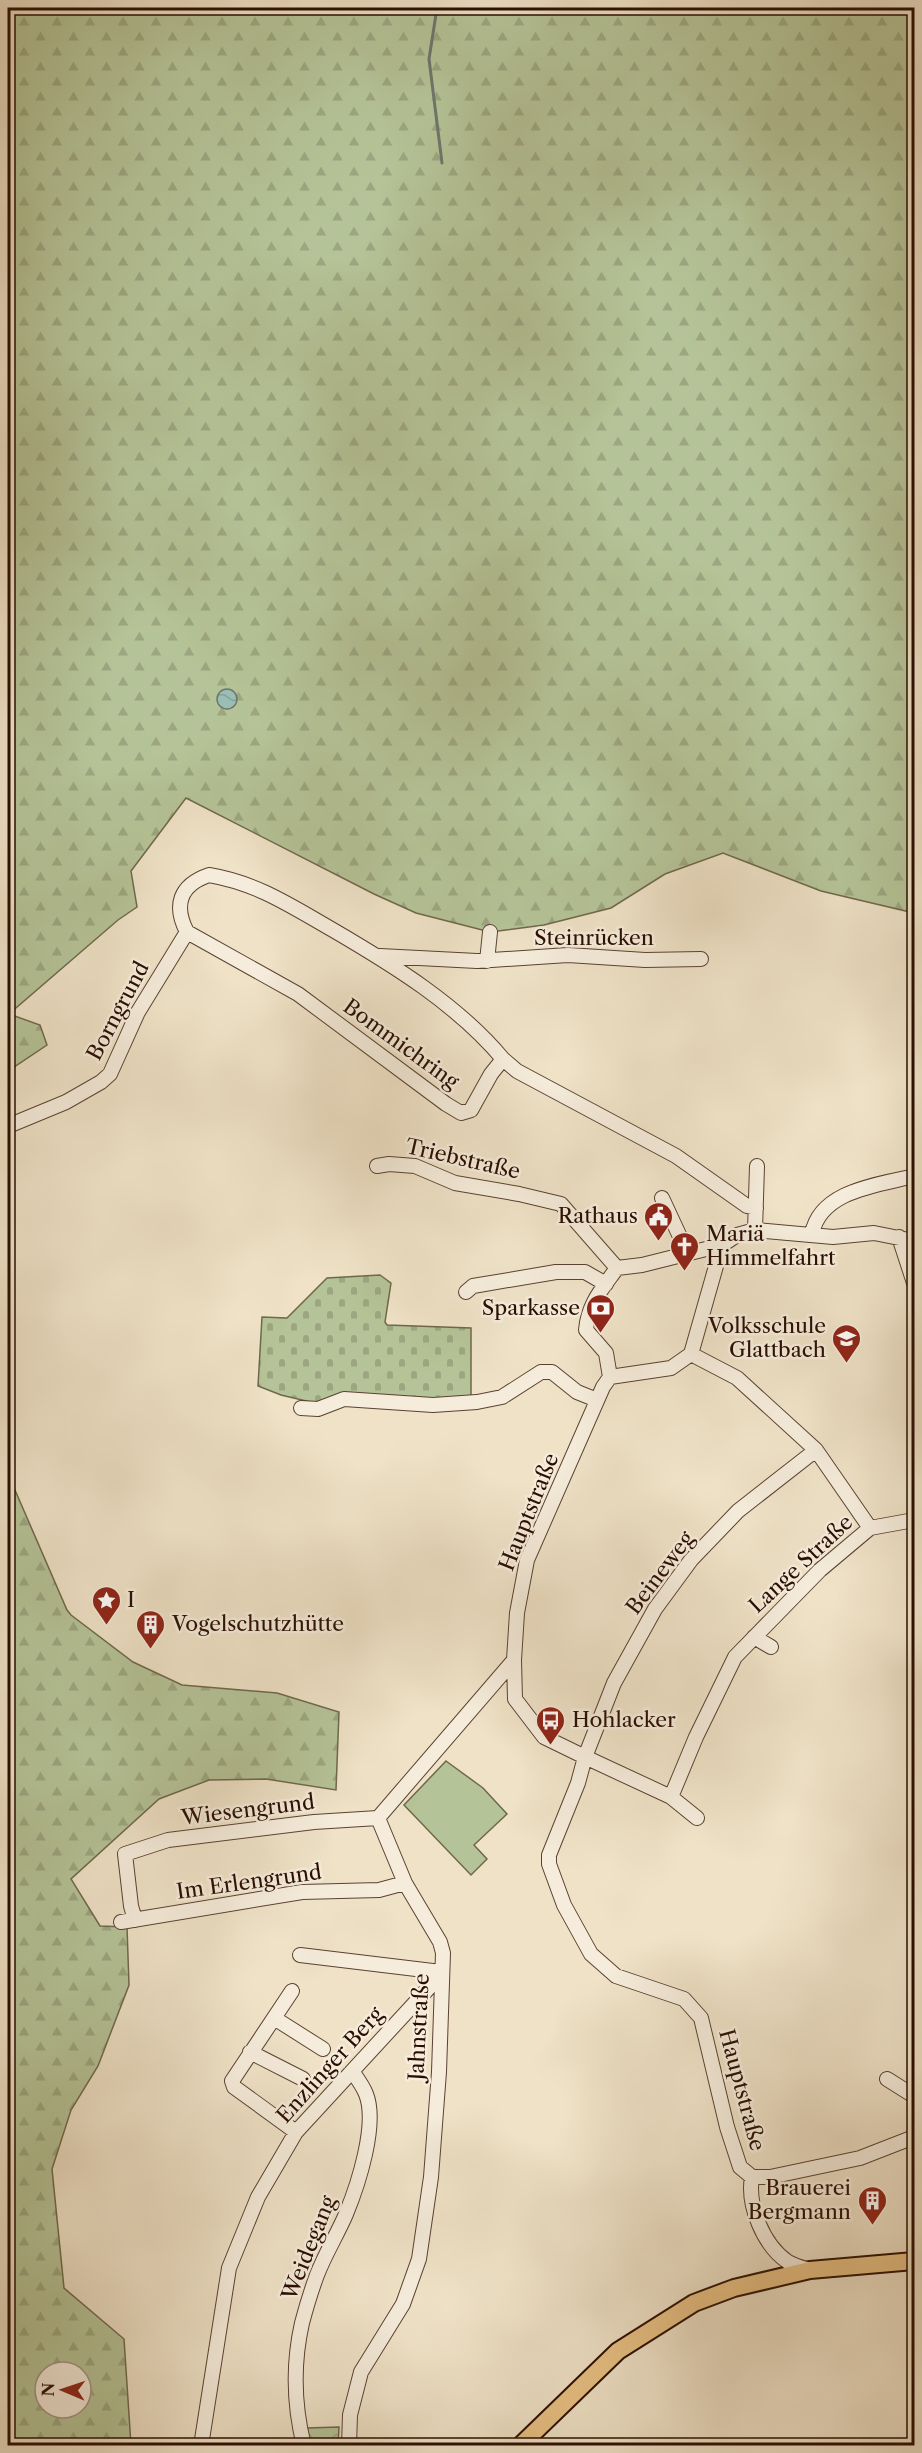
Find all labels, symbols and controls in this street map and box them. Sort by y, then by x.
street label: Steinrücken [534,925,654,950]
street label: Borngrund [81,957,154,1064]
street label: Bommichring [339,993,465,1094]
street label: Triebstraße [403,1133,523,1184]
public building icon: Rathaus [643,1200,675,1242]
place label: Rathaus [558,1203,638,1228]
place label: Mariä Himmelfahrt [706,1221,836,1270]
church icon: Mariä Himmelfahrt [669,1230,701,1272]
bank icon: Sparkasse [585,1292,617,1334]
place label: Sparkasse [482,1295,580,1320]
place label: Volksschule Glattbach [707,1313,826,1362]
school or university icon: Volksschule Glattbach [831,1322,863,1364]
street label: Hauptstraße [494,1449,564,1574]
street label: Lange Straße [744,1509,858,1618]
street label: Beineweg [620,1526,699,1619]
place icon: I [90,1584,122,1626]
place label: I [127,1587,135,1612]
building icon: Vogelschutzhütte [135,1608,167,1650]
place label: Vogelschutzhütte [171,1611,344,1636]
bus stop icon: Hohlacker [535,1704,567,1746]
place label: Hohlacker [572,1707,676,1732]
street label: Wiesengrund [179,1789,316,1830]
street label: Im Erlengrund [175,1859,323,1904]
street label: Jahnstraße [403,1973,434,2084]
street label: Enzlinger Berg [271,2001,389,2128]
street label: Hauptstraße [714,2026,771,2153]
place label: Brauerei Bergmann [748,2175,851,2224]
building icon: Brauerei Bergmann [856,2184,888,2226]
street label: Weidegang [276,2191,341,2305]
north arrow [33,2360,93,2420]
text: N [38,2382,58,2397]

